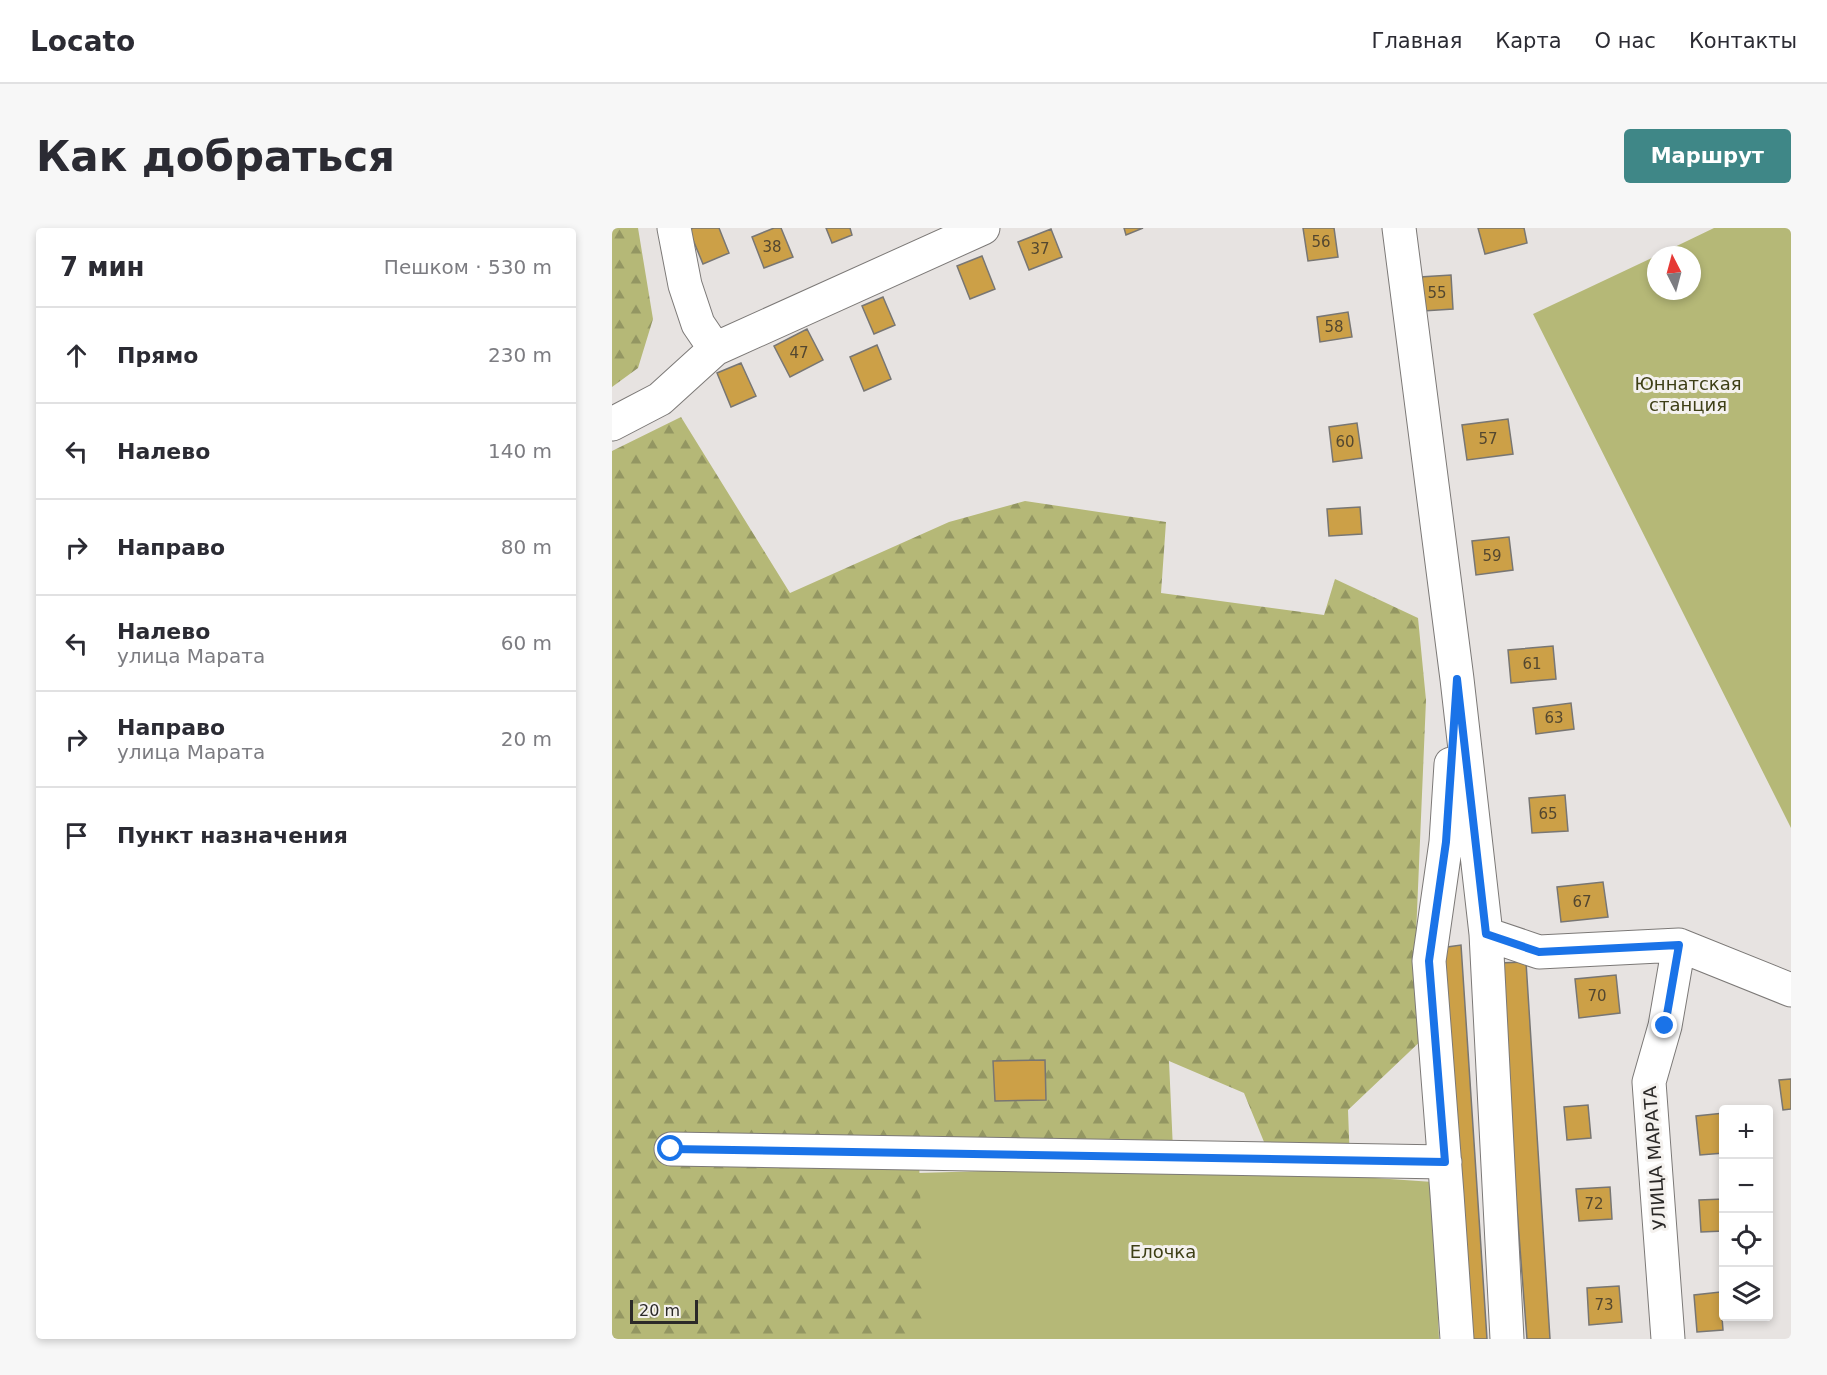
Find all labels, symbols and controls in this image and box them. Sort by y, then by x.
text: Locato [30,25,135,58]
text: Главная [1372,29,1462,53]
text: Карта [1495,29,1562,53]
text: О нас [1595,29,1656,53]
text: Контакты [1689,29,1797,53]
button: Маршрут [1624,129,1791,183]
text: Как добраться [36,132,395,181]
house number: 56 [1311,233,1331,251]
house number: 38 [762,238,782,256]
house number: 37 [1030,240,1050,258]
north arrow [1647,246,1701,300]
text: 7 мин [60,252,145,282]
text: Пешком · 530 m [384,255,552,279]
house number: 55 [1427,284,1447,302]
house number: 58 [1324,318,1344,336]
icon: ahead [60,339,93,372]
text: Прямо [117,343,198,368]
text: 230 m [488,343,552,367]
house number: 47 [789,344,809,362]
park label: Юннатская станция [1634,373,1742,415]
house number: 57 [1478,430,1498,448]
house number: 60 [1335,433,1355,451]
icon: left [60,435,93,468]
text: Налево [117,439,210,464]
text: 140 m [488,439,552,463]
icon: right [60,531,93,564]
text: Направо [117,535,225,560]
text: 80 m [501,535,552,559]
house number: 59 [1482,547,1502,565]
text: Налево [117,619,210,644]
icon: left [60,627,93,660]
text: 60 m [501,631,552,655]
text: улица Марата [117,644,265,668]
house number: 61 [1522,655,1542,673]
house number: 63 [1544,709,1564,727]
text: Направо [117,715,225,740]
icon: right [60,723,93,756]
text: 20 m [501,727,552,751]
text: улица Марата [117,740,265,764]
house number: 65 [1538,805,1558,823]
icon: arrive [60,819,93,852]
text: Пункт назначения [117,823,348,848]
house number: 67 [1572,893,1592,911]
house number: 70 [1587,987,1607,1005]
route end [1651,1012,1677,1038]
street label: УЛИЦА МАРАТА [1639,1085,1670,1231]
map controls [1719,1105,1773,1321]
button: + [1719,1105,1773,1159]
route start [657,1135,683,1161]
button: − [1719,1159,1773,1213]
house number: 72 [1584,1195,1604,1213]
button: locate [1719,1213,1773,1267]
park label: Елочка [1130,1241,1196,1262]
button: layers [1719,1267,1773,1321]
house number: 73 [1594,1296,1614,1314]
scale bar [630,1297,698,1324]
text: 20 m [639,1301,680,1320]

